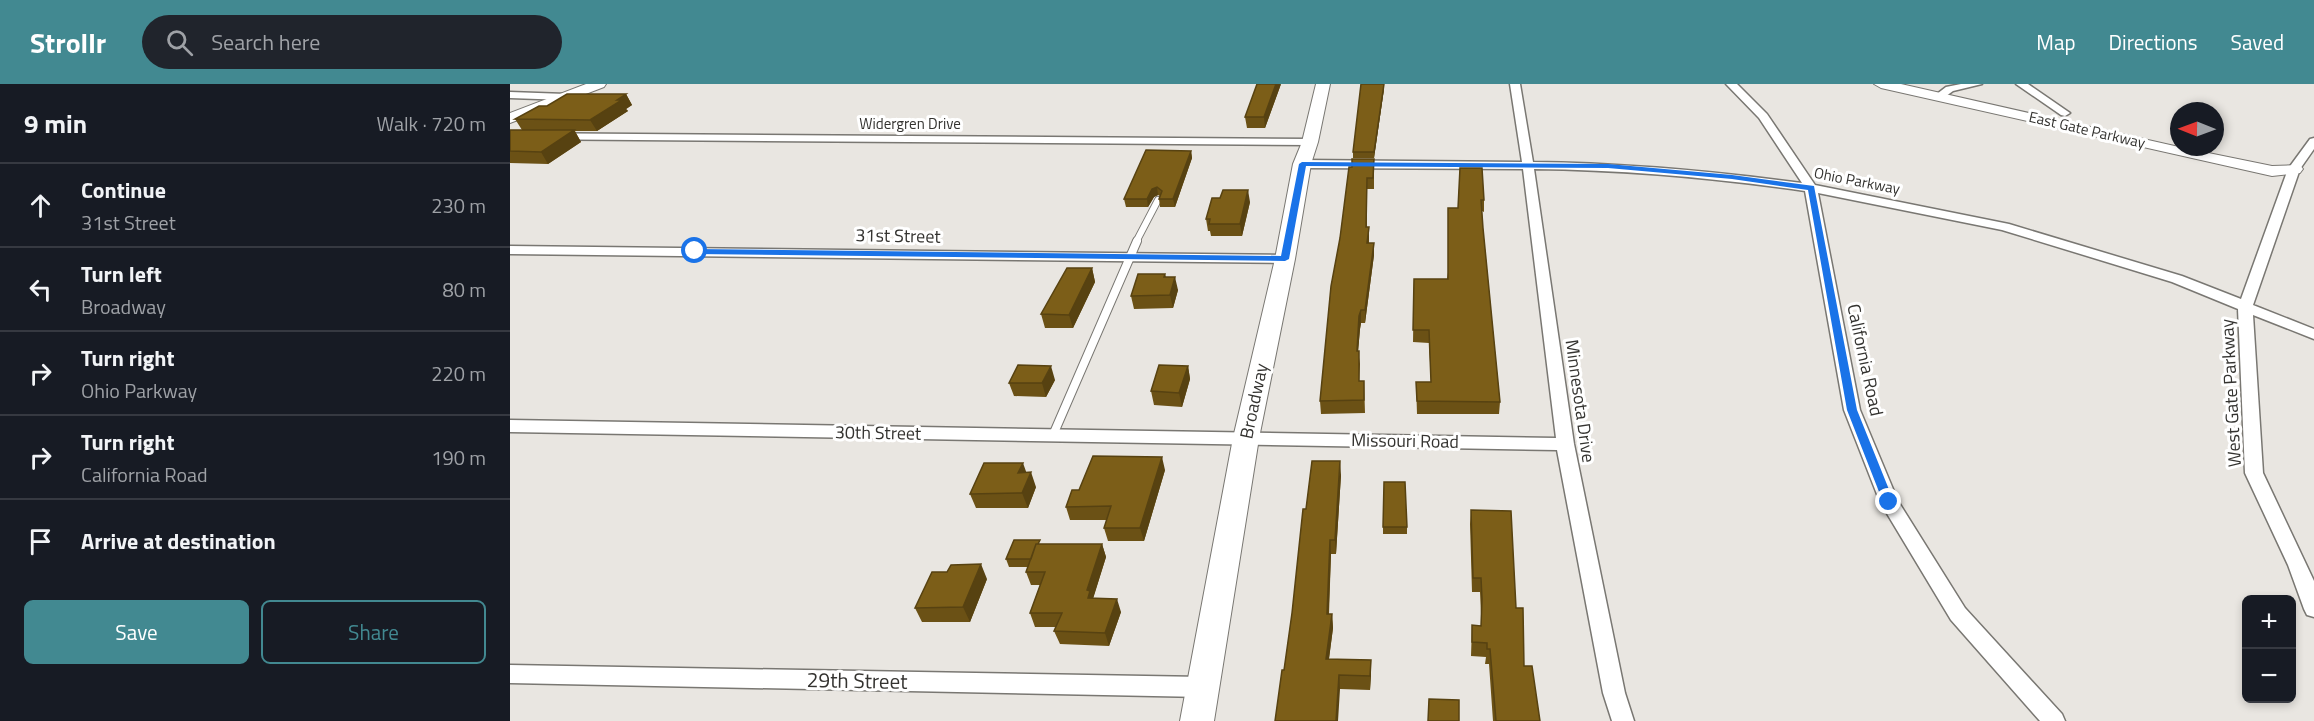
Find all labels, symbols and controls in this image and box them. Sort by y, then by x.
search box [142,15,562,69]
text: Strollr [30,21,106,64]
text: Search here [211,25,320,59]
icon: search [163,26,196,59]
text: Map [2036,26,2076,58]
text: Directions [2109,26,2198,58]
text: Saved [2231,26,2284,58]
north arrow [2170,102,2224,156]
text: 9 min [24,104,87,143]
street label: East Gate Parkway [2027,105,2148,154]
text: Walk · 720 m [377,108,486,139]
street label: Widergren Drive [859,112,961,135]
street label: Ohio Parkway [1812,161,1902,200]
text: Continue [81,173,166,207]
icon: ahead [24,189,57,222]
text: 230 m [431,190,486,221]
text: 31st Street [81,207,176,238]
street label: 31st Street [855,221,942,250]
route start [681,237,707,263]
text: Turn left [81,257,162,291]
icon: left [24,273,57,306]
text: 80 m [442,274,486,305]
text: Broadway [81,291,166,322]
street label: California Road [1840,301,1891,418]
street label: West Gate Parkway [2213,318,2248,468]
street label: Minnesota Drive [1559,338,1602,464]
text: Turn right [81,341,175,375]
icon: right [24,357,57,390]
text: 220 m [431,358,486,389]
street label: Broadway [1232,360,1275,441]
text: Ohio Parkway [81,375,197,406]
street label: 30th Street [835,418,922,447]
text: Turn right [81,425,175,459]
street label: Missouri Road [1351,426,1459,455]
icon: right [24,441,57,474]
text: 190 m [431,442,486,473]
text: California Road [81,459,208,490]
route end [1875,488,1901,514]
text: Arrive at destination [81,524,276,558]
icon: arrive [24,525,57,558]
map controls [2242,595,2296,703]
button: + [2242,595,2296,649]
button: Save [24,600,249,664]
button: Share [261,600,486,664]
button: − [2242,649,2296,703]
street label: 29th Street [806,663,908,697]

